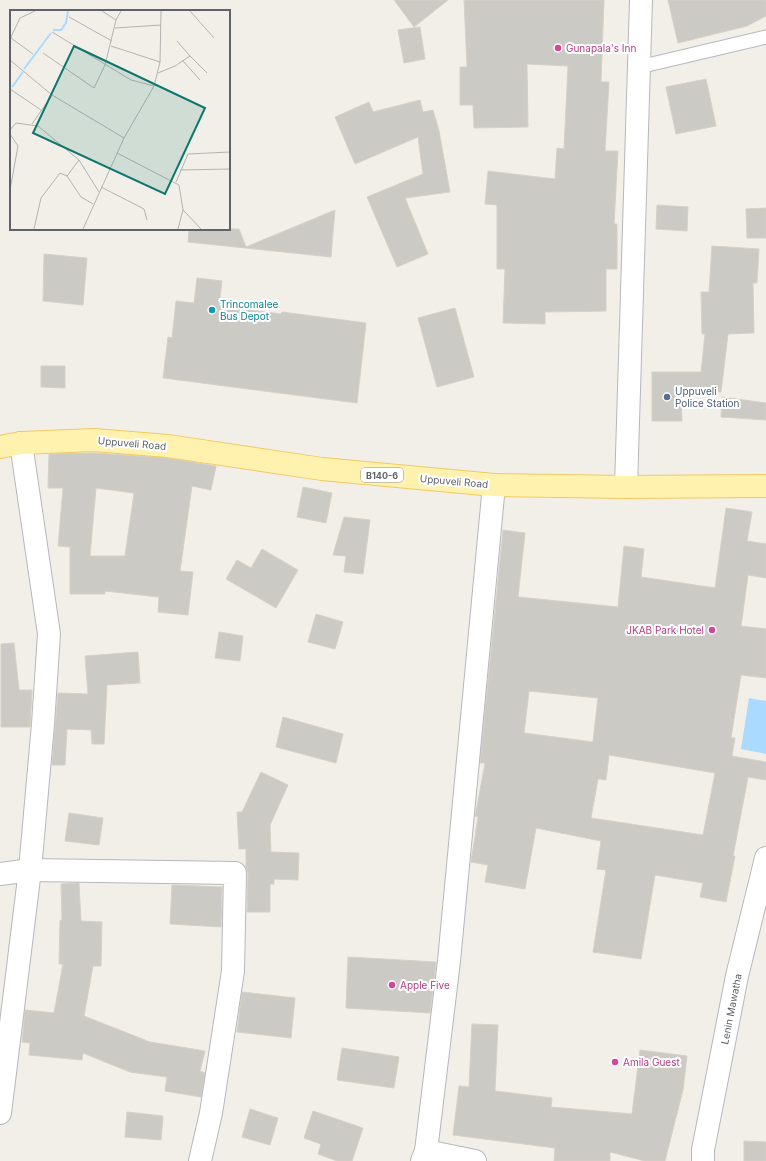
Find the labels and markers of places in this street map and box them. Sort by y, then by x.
place label: Gunapala's Inn [566,42,636,54]
marker: Gunapala's Inn [553,43,563,53]
place label: Trincomalee Bus Depot [220,298,278,322]
marker: Trincomalee Bus Depot [207,305,217,315]
place label: Uppuveli Police Station [675,385,740,409]
marker: Uppuveli Police Station [662,392,672,402]
place label: JKAB Park Hotel [626,624,704,636]
marker: JKAB Park Hotel [707,625,717,635]
place label: Apple Five [400,979,450,991]
marker: Apple Five [387,980,397,990]
place label: Amila Guest [623,1056,680,1068]
marker: Amila Guest [610,1057,620,1067]

